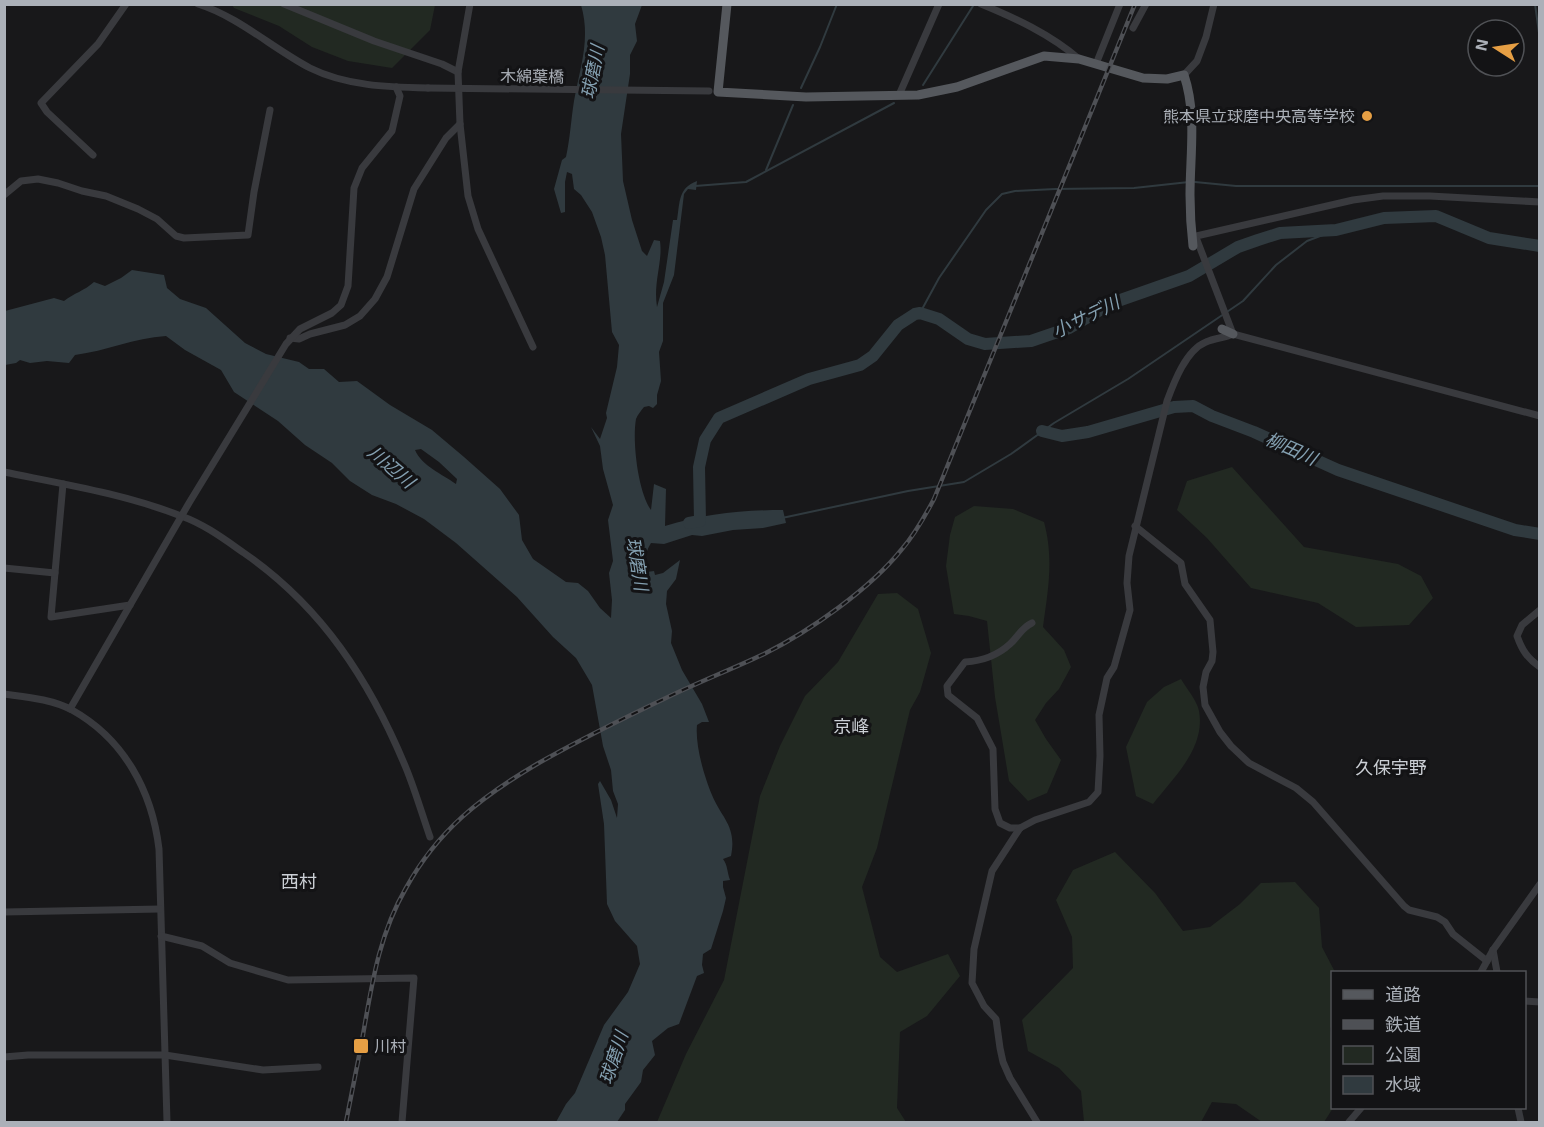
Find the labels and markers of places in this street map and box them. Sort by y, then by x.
place label: 熊本県立球磨中央高等学校 [1163,106,1355,125]
marker: 熊本県立球磨中央高等学校 [1360,109,1374,123]
place label: 川村 [374,1036,406,1055]
marker: 川村 [352,1037,370,1055]

